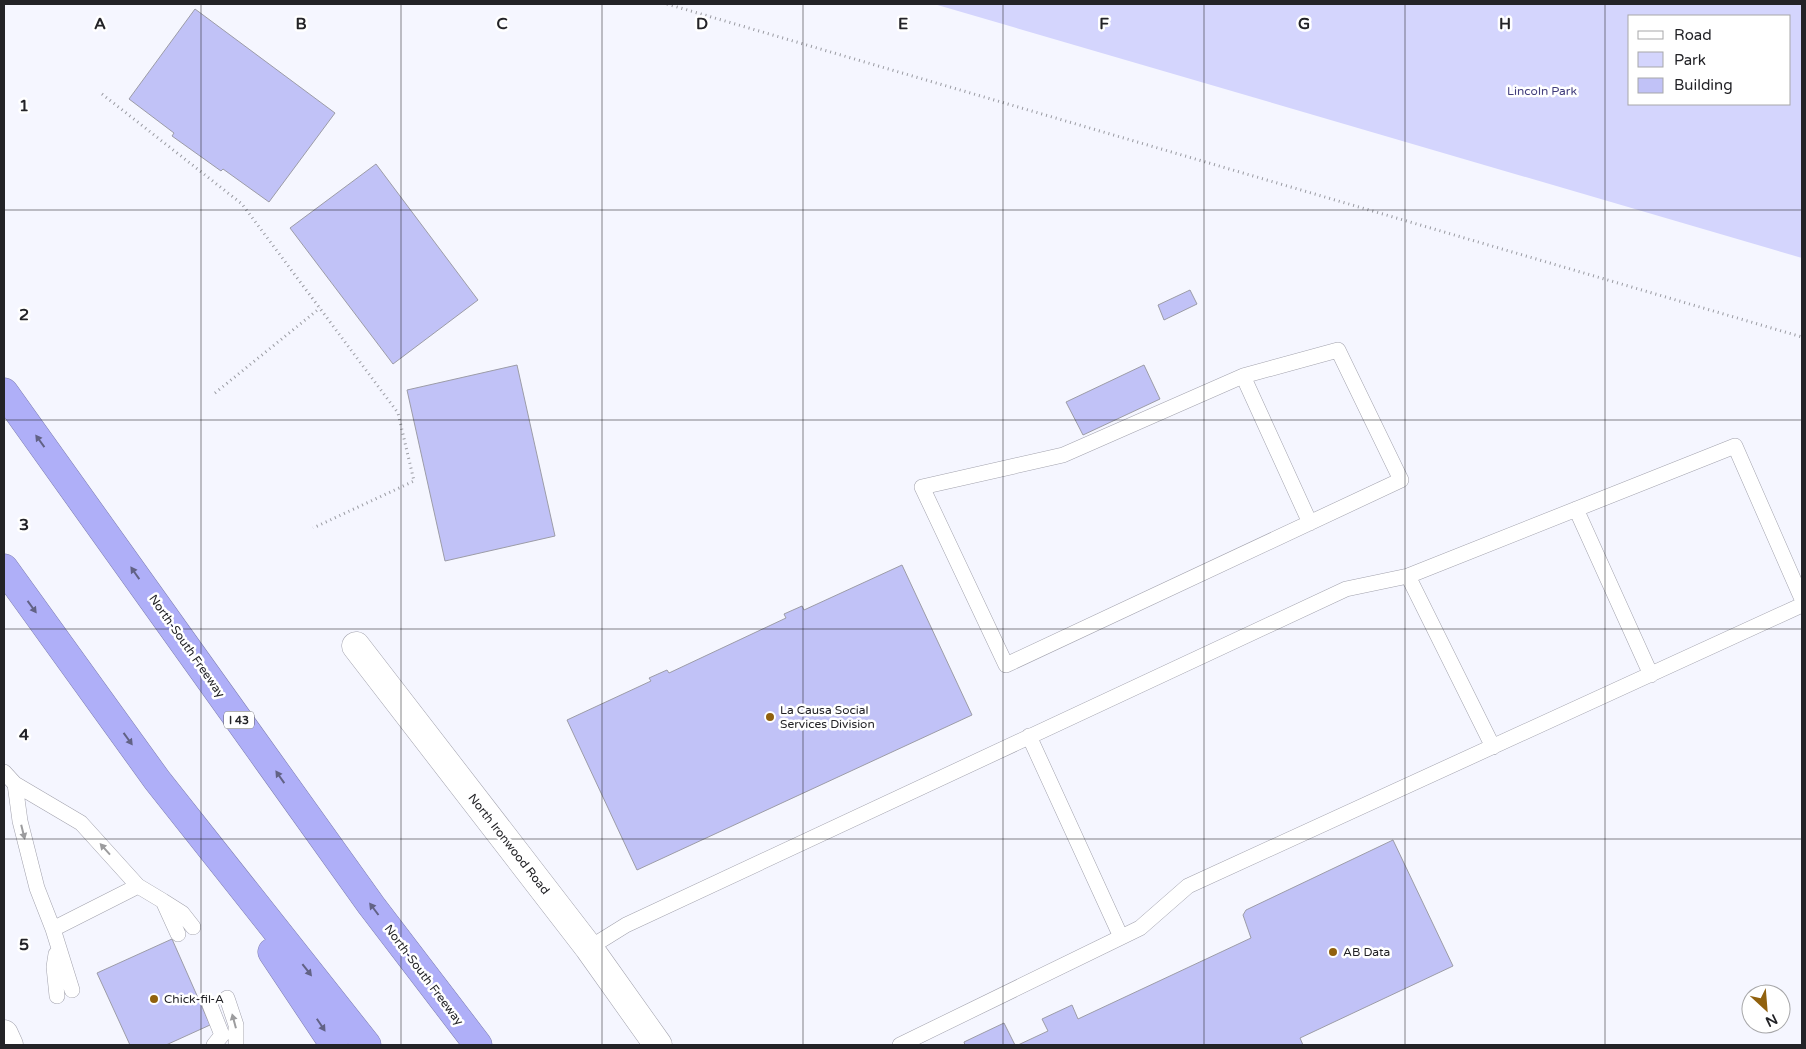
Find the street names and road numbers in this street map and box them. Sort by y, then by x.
street label: North-South Freeway [146,592,228,701]
road number: I 43 [224,712,254,728]
street label: North Ironwood Road [465,791,553,897]
street label: North-South Freeway [382,922,467,1029]

